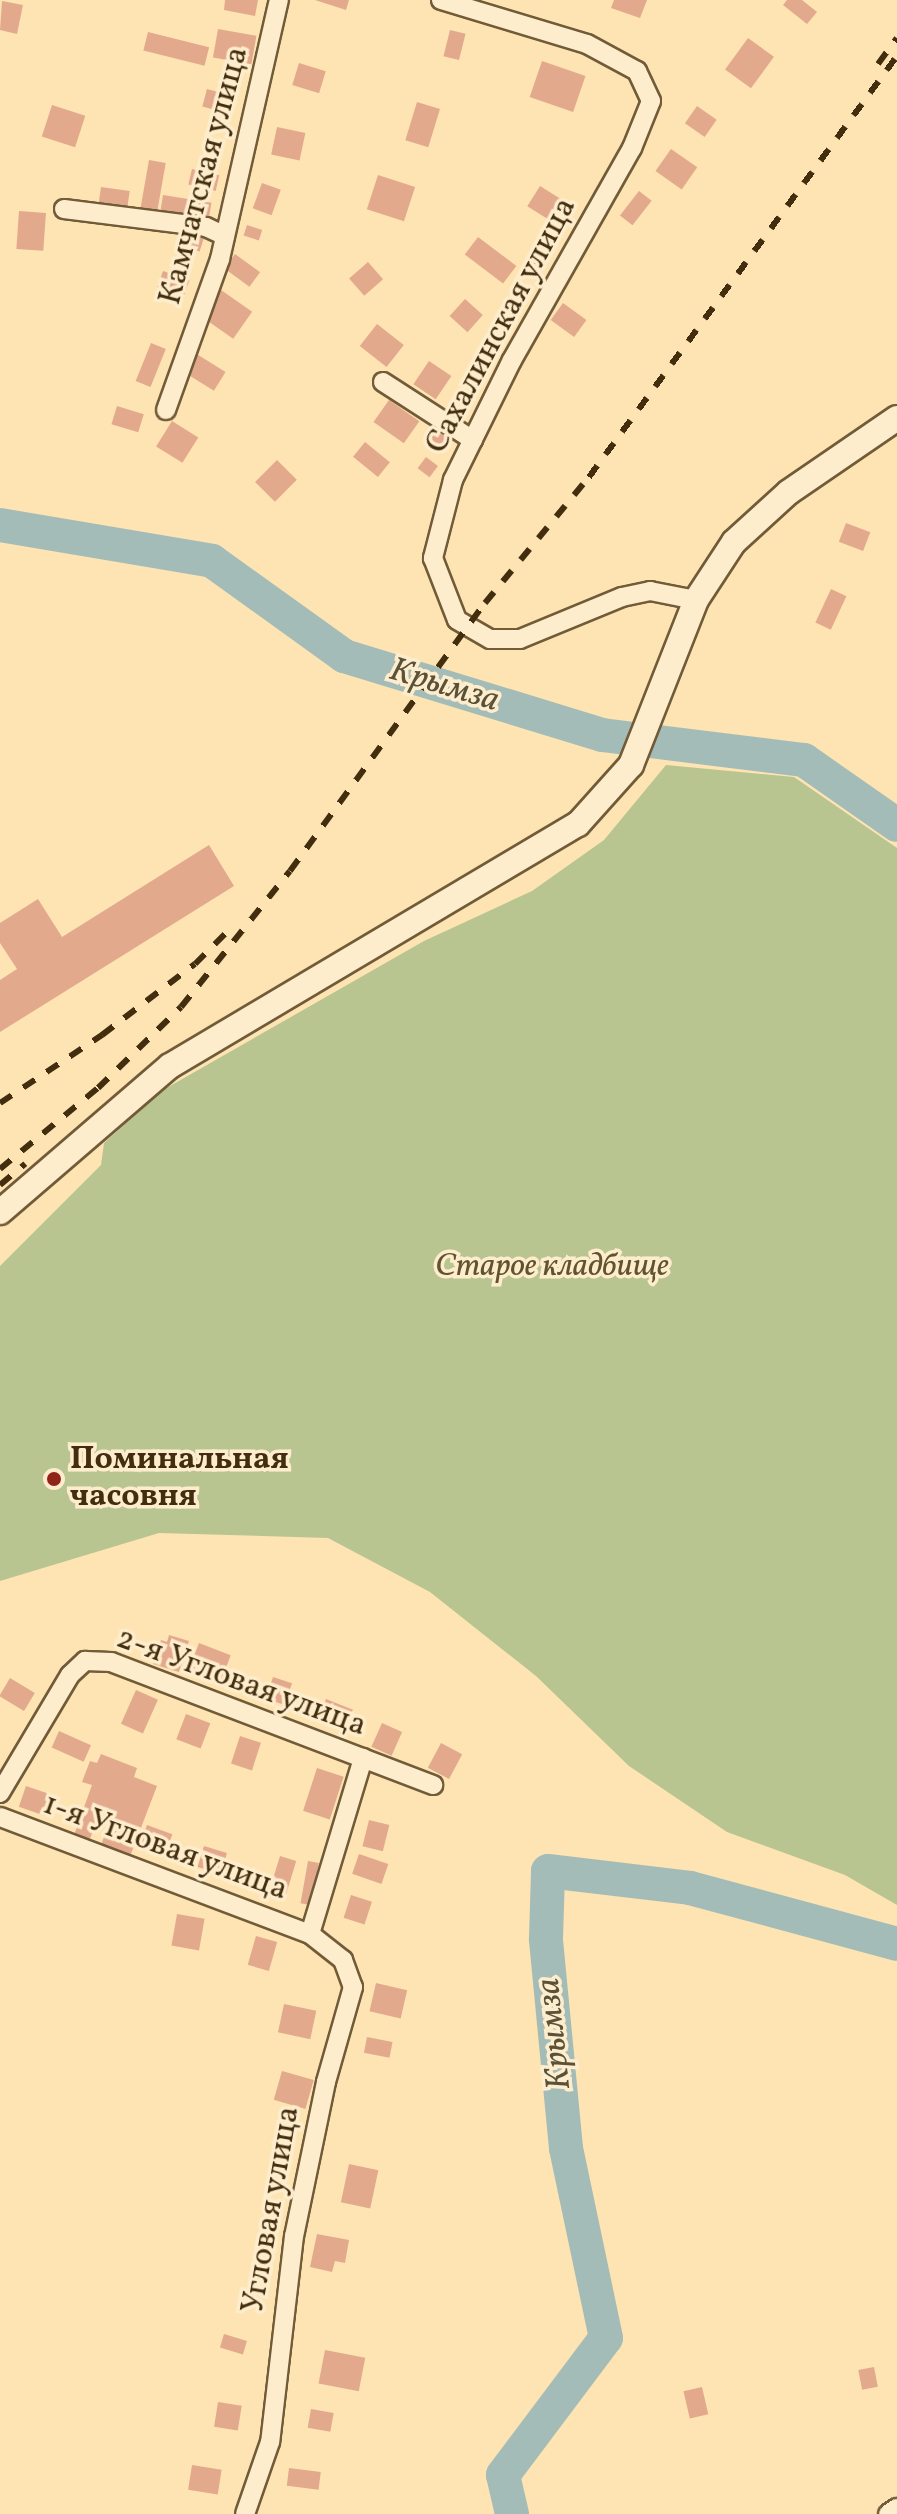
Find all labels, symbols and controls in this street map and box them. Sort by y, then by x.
street label: Камчатская улица [152,42,258,310]
street label: Сахалинская улица [418,191,586,461]
water label: Крымза [384,650,504,722]
park label: Старое кладбище [435,1248,669,1286]
place label: Поминальная часовня [70,1442,289,1517]
marker: Поминальная часовня [45,1470,63,1488]
street label: 2-я Угловая улица [110,1620,372,1746]
street label: 1-я Угловая улица [37,1786,293,1910]
water label: Крымза [529,1976,581,2092]
street label: Угловая улица [235,2103,309,2317]

